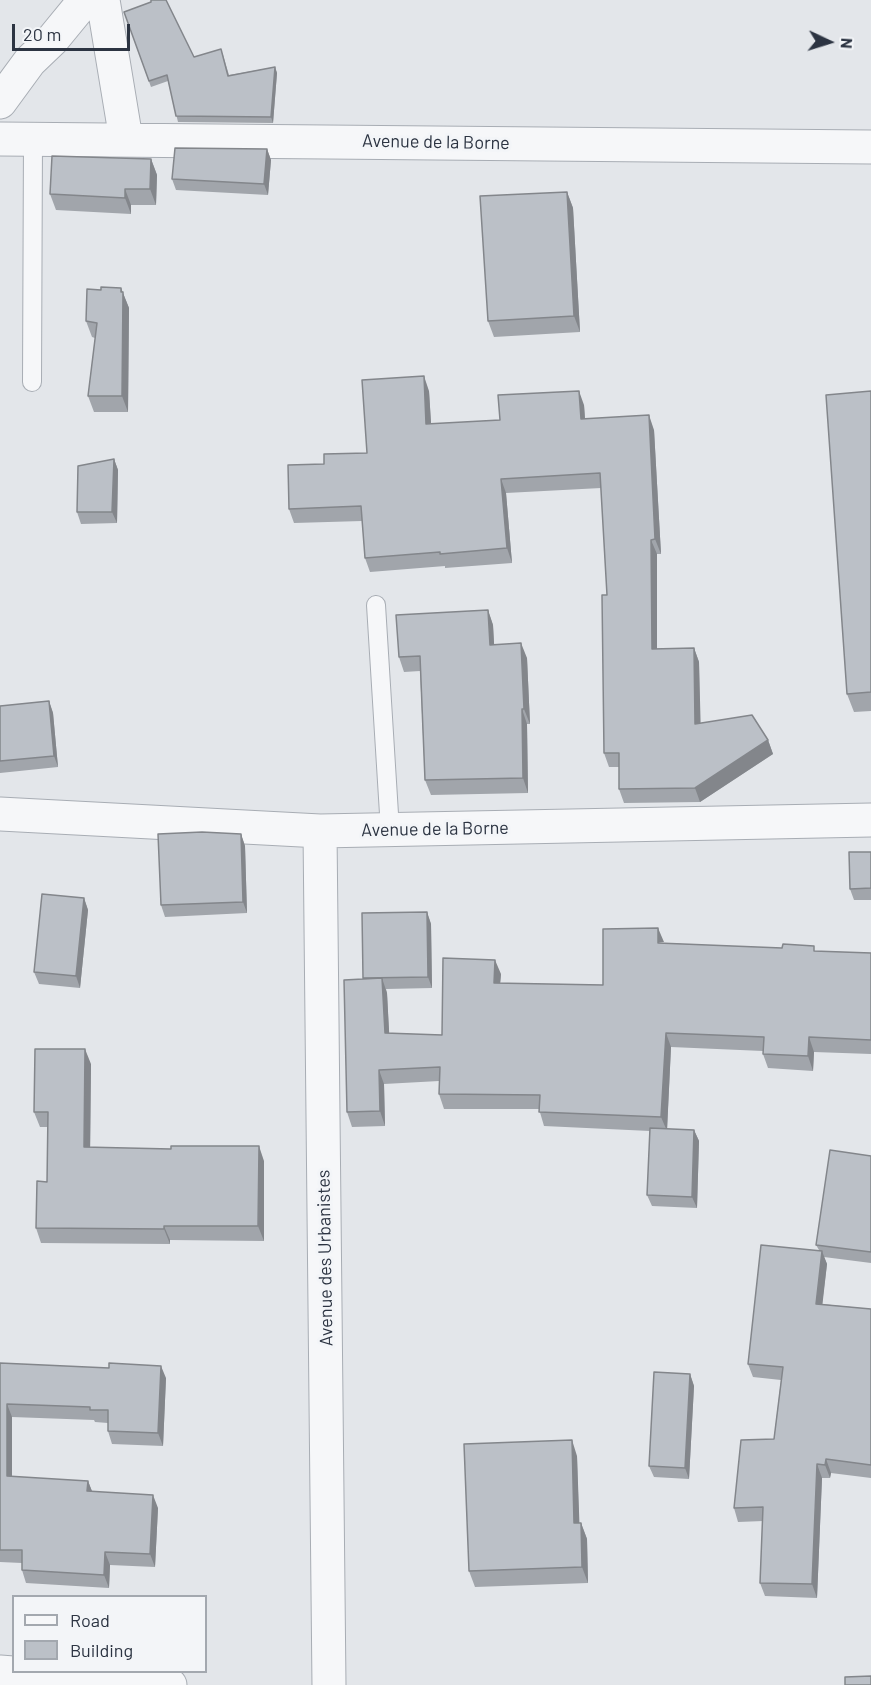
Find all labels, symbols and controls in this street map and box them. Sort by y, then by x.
scale bar [15,12,134,50]
north arrow [799,12,859,72]
text: 20 m [23,23,61,45]
text: N [838,37,857,49]
street label: Avenue de la Borne [362,130,510,154]
street label: Avenue de la Borne [361,817,509,841]
street label: Avenue des Urbanistes [313,1169,337,1347]
legend [12,1595,207,1673]
text: Road [70,1609,110,1631]
text: Building [70,1639,133,1661]

